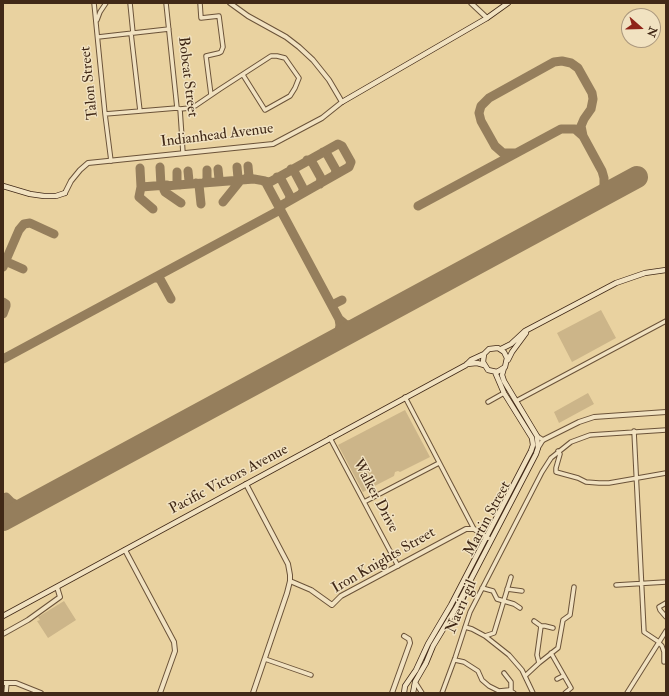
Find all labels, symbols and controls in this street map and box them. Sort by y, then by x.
north arrow [621,8,661,48]
text: N [644,25,660,39]
street label: Bobcat Street [173,36,201,118]
street label: Talon Street [77,45,103,121]
street label: Indianhead Avenue [160,120,274,152]
street label: Pacific Victors Avenue [167,441,291,519]
street label: Walker Drive [348,456,402,536]
street label: Martin Street [461,479,515,559]
street label: Iron Knights Street [329,524,439,598]
street label: Naeri-gil [443,577,481,637]

